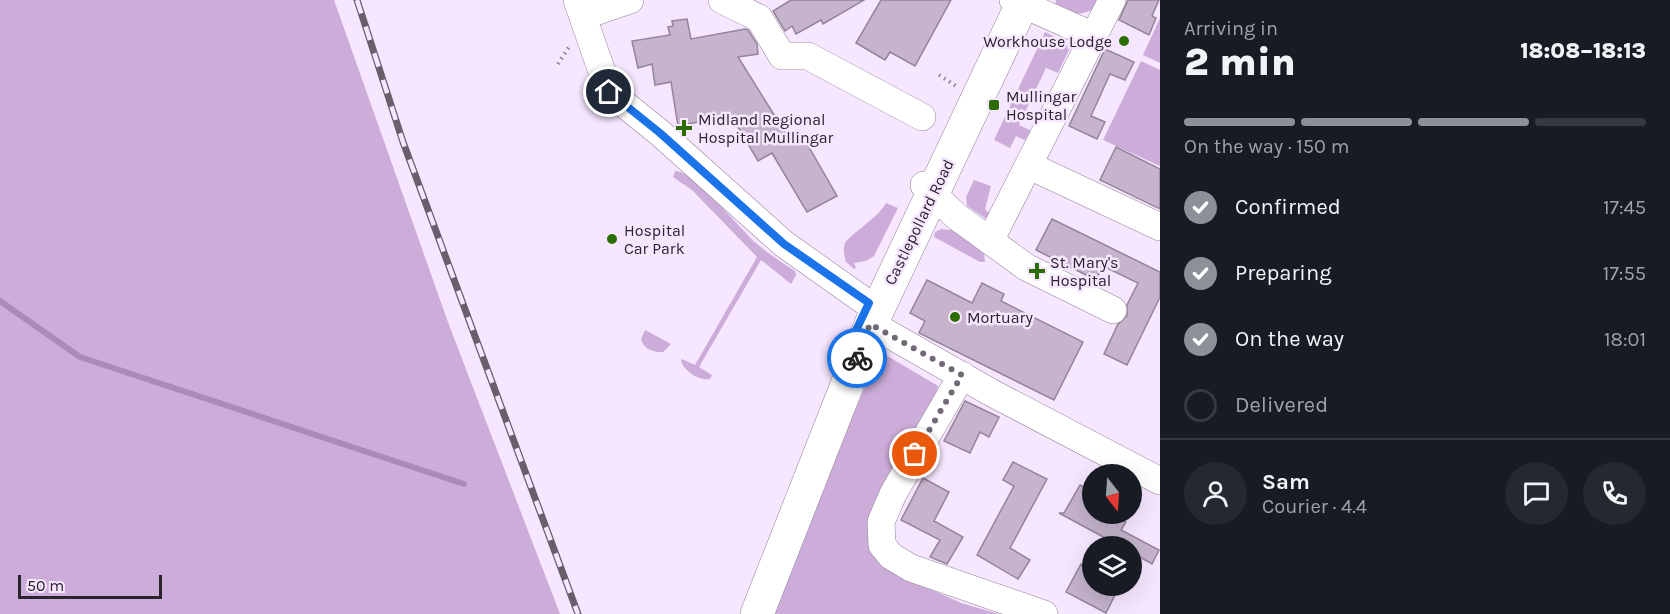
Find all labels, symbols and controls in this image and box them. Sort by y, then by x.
text: Arriving in [1184,17,1278,40]
place label: Workhouse Lodge [983,32,1112,51]
marker: Workhouse Lodge [1117,34,1131,48]
text: 18:08–18:13 [1520,38,1646,64]
text: 2 min [1184,39,1296,85]
pin [583,66,634,117]
icon: home [592,75,625,108]
place label: Mullingar Hospital [1006,87,1076,124]
marker: Mullingar Hospital [987,98,1001,112]
place label: Midland Regional Hospital Mullingar [698,110,834,147]
marker: Midland Regional Hospital Mullingar [675,119,693,137]
text: On the way · 150 m [1184,135,1349,158]
street label: Castlepollard Road [880,156,958,288]
icon: check [1184,191,1217,224]
text: Confirmed [1235,194,1341,220]
text: 17:45 [1603,196,1646,219]
place label: Hospital Car Park [624,221,685,258]
marker: Hospital Car Park [605,232,619,246]
place label: St. Mary's Hospital [1050,253,1119,290]
icon: check [1184,257,1217,290]
text: Preparing [1235,260,1332,286]
marker: St. Mary's Hospital [1028,262,1046,280]
text: 17:55 [1603,262,1646,285]
place label: Mortuary [967,308,1033,327]
marker: Mortuary [948,310,962,324]
icon: check [1184,323,1217,356]
text: On the way [1235,326,1344,352]
courier [827,328,887,388]
text: 18:01 [1604,328,1646,351]
icon: bike [841,342,874,375]
text: Delivered [1235,392,1328,418]
pin [889,428,940,479]
icon: bag [898,437,931,470]
button: person [1184,462,1247,525]
button: chat [1505,462,1568,525]
button: phone [1583,462,1646,525]
north arrow [1082,464,1142,524]
map controls [1082,464,1142,596]
text: Sam [1262,469,1310,495]
text: Courier · 4.4 [1262,495,1367,518]
button: layers [1082,536,1142,596]
scale bar [18,572,162,600]
text: 50 m [27,576,64,595]

